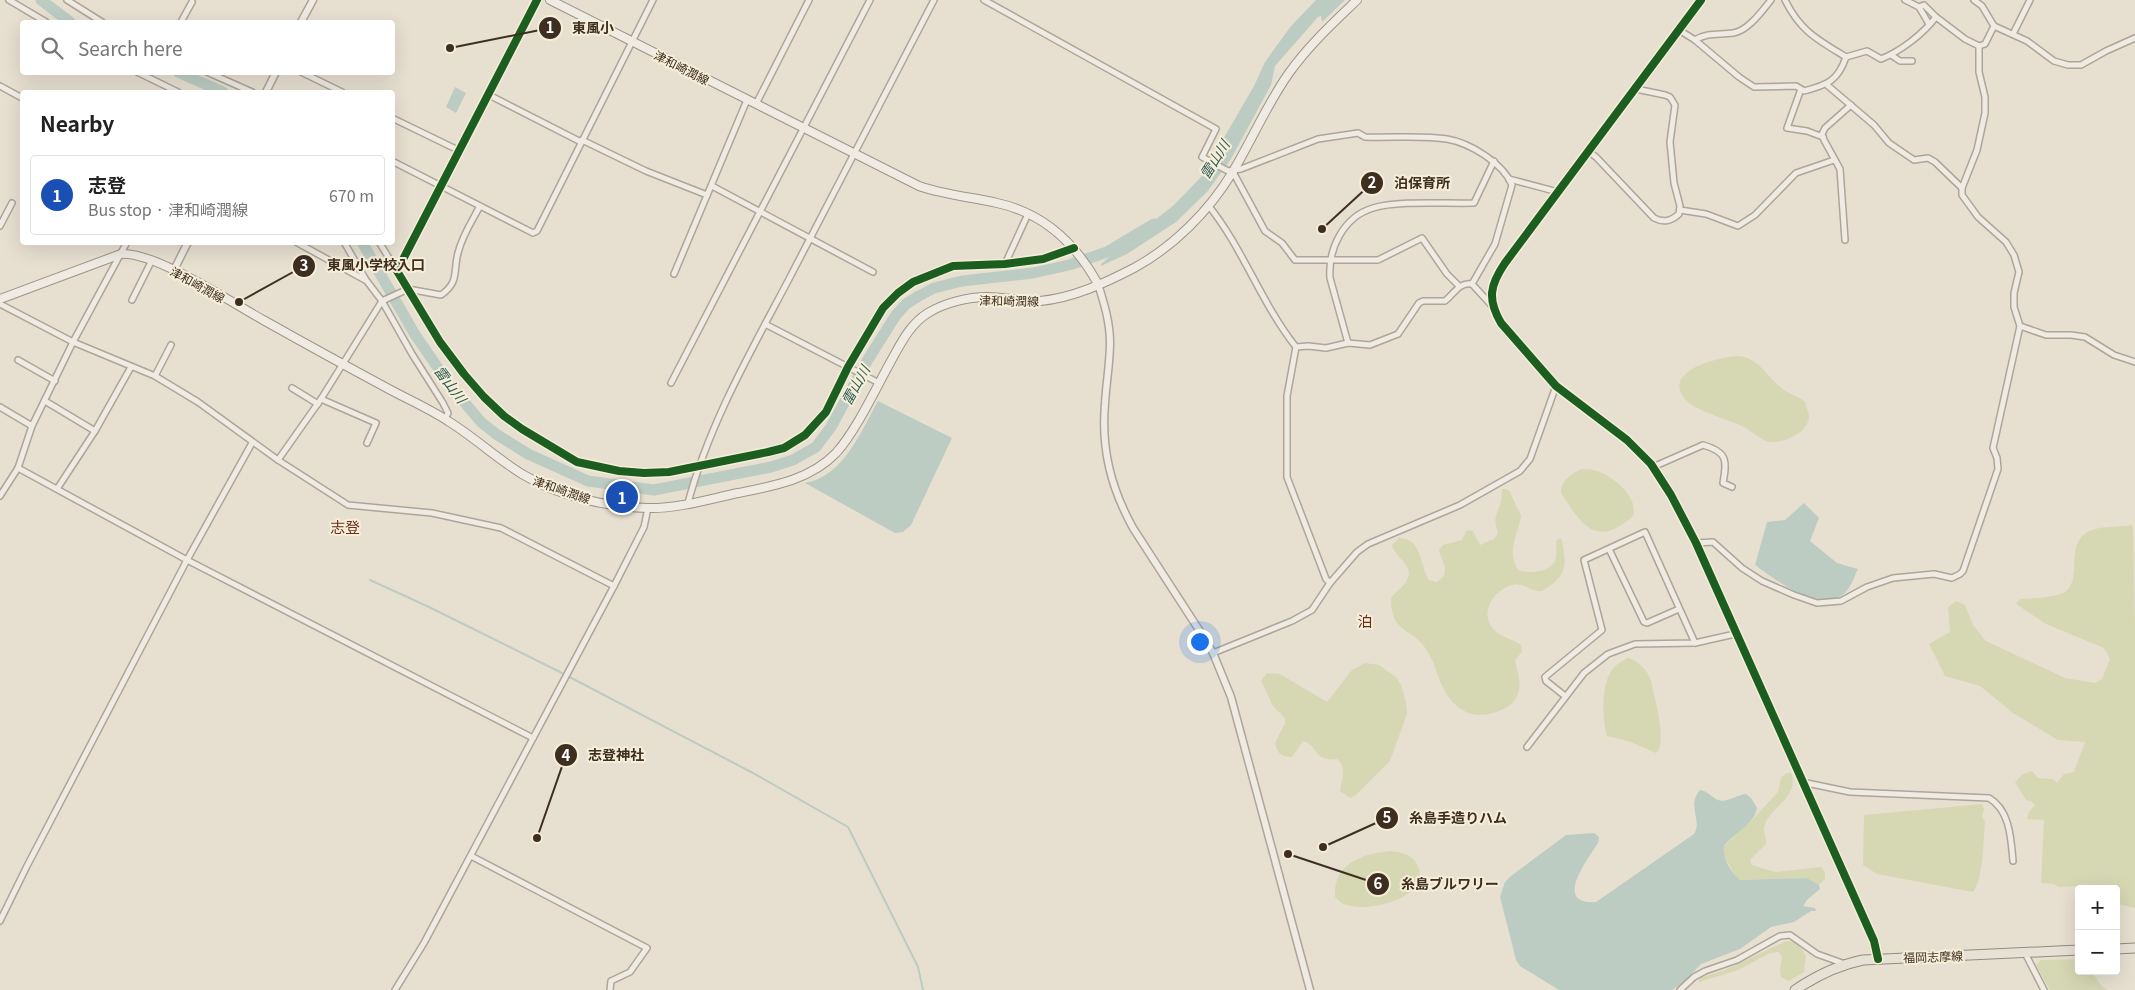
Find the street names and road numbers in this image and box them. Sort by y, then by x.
street label: 津和崎潤線 [651,46,713,88]
street label: 津和崎潤線 [168,262,228,306]
street label: 津和崎潤線 [979,291,1039,309]
street label: 津和崎潤線 [531,471,593,507]
street label: 福岡志摩線 [1903,946,1963,966]

